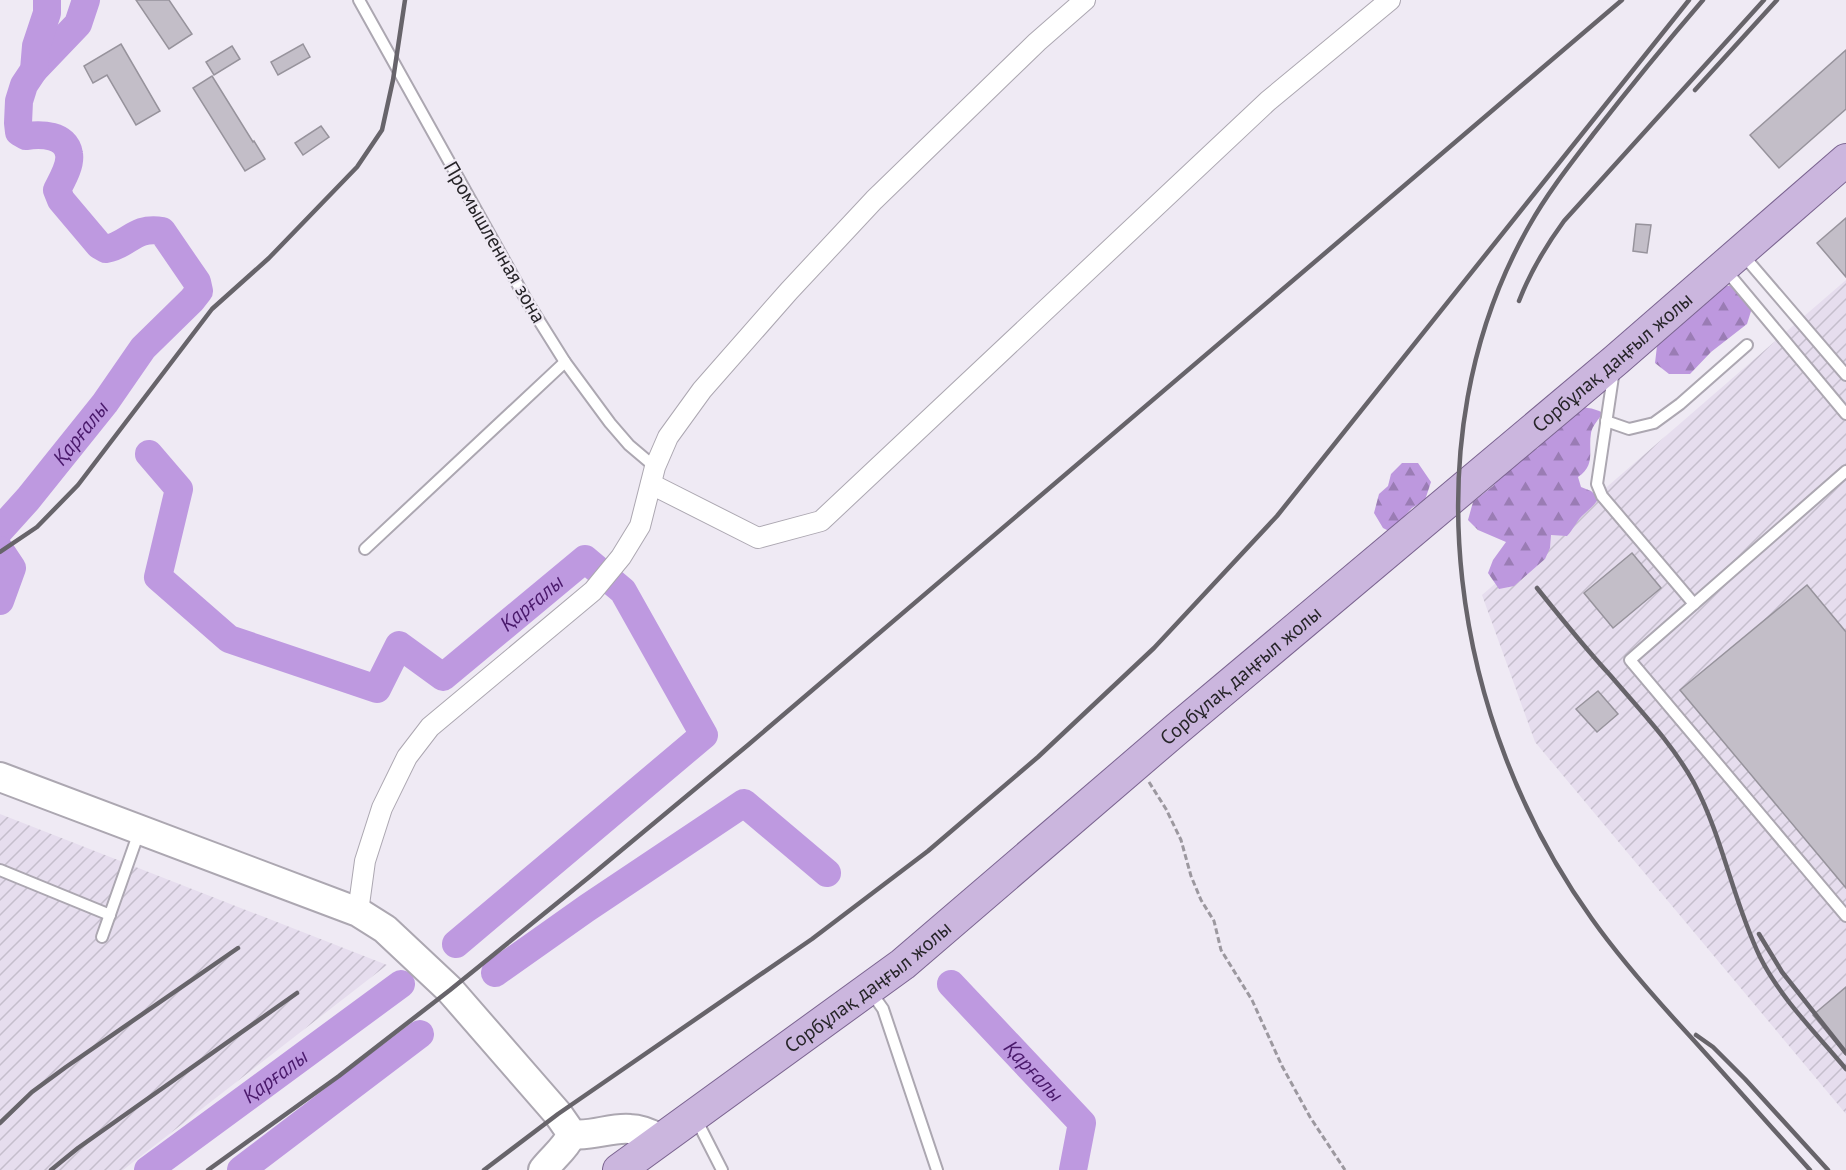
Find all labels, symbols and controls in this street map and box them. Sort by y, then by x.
street label: Промышленная зона [438,157,552,327]
street label: Сорбұлақ даңғыл жолы [1527,286,1698,438]
water label: Қарғалы [46,395,115,471]
water label: Қарғалы [494,568,569,637]
street label: Сорбұлақ даңғыл жолы [1155,600,1327,751]
street label: Сорбұлақ даңғыл жолы [779,915,957,1059]
water label: Қарғалы [998,1034,1070,1108]
water label: Қарғалы [237,1043,314,1109]

